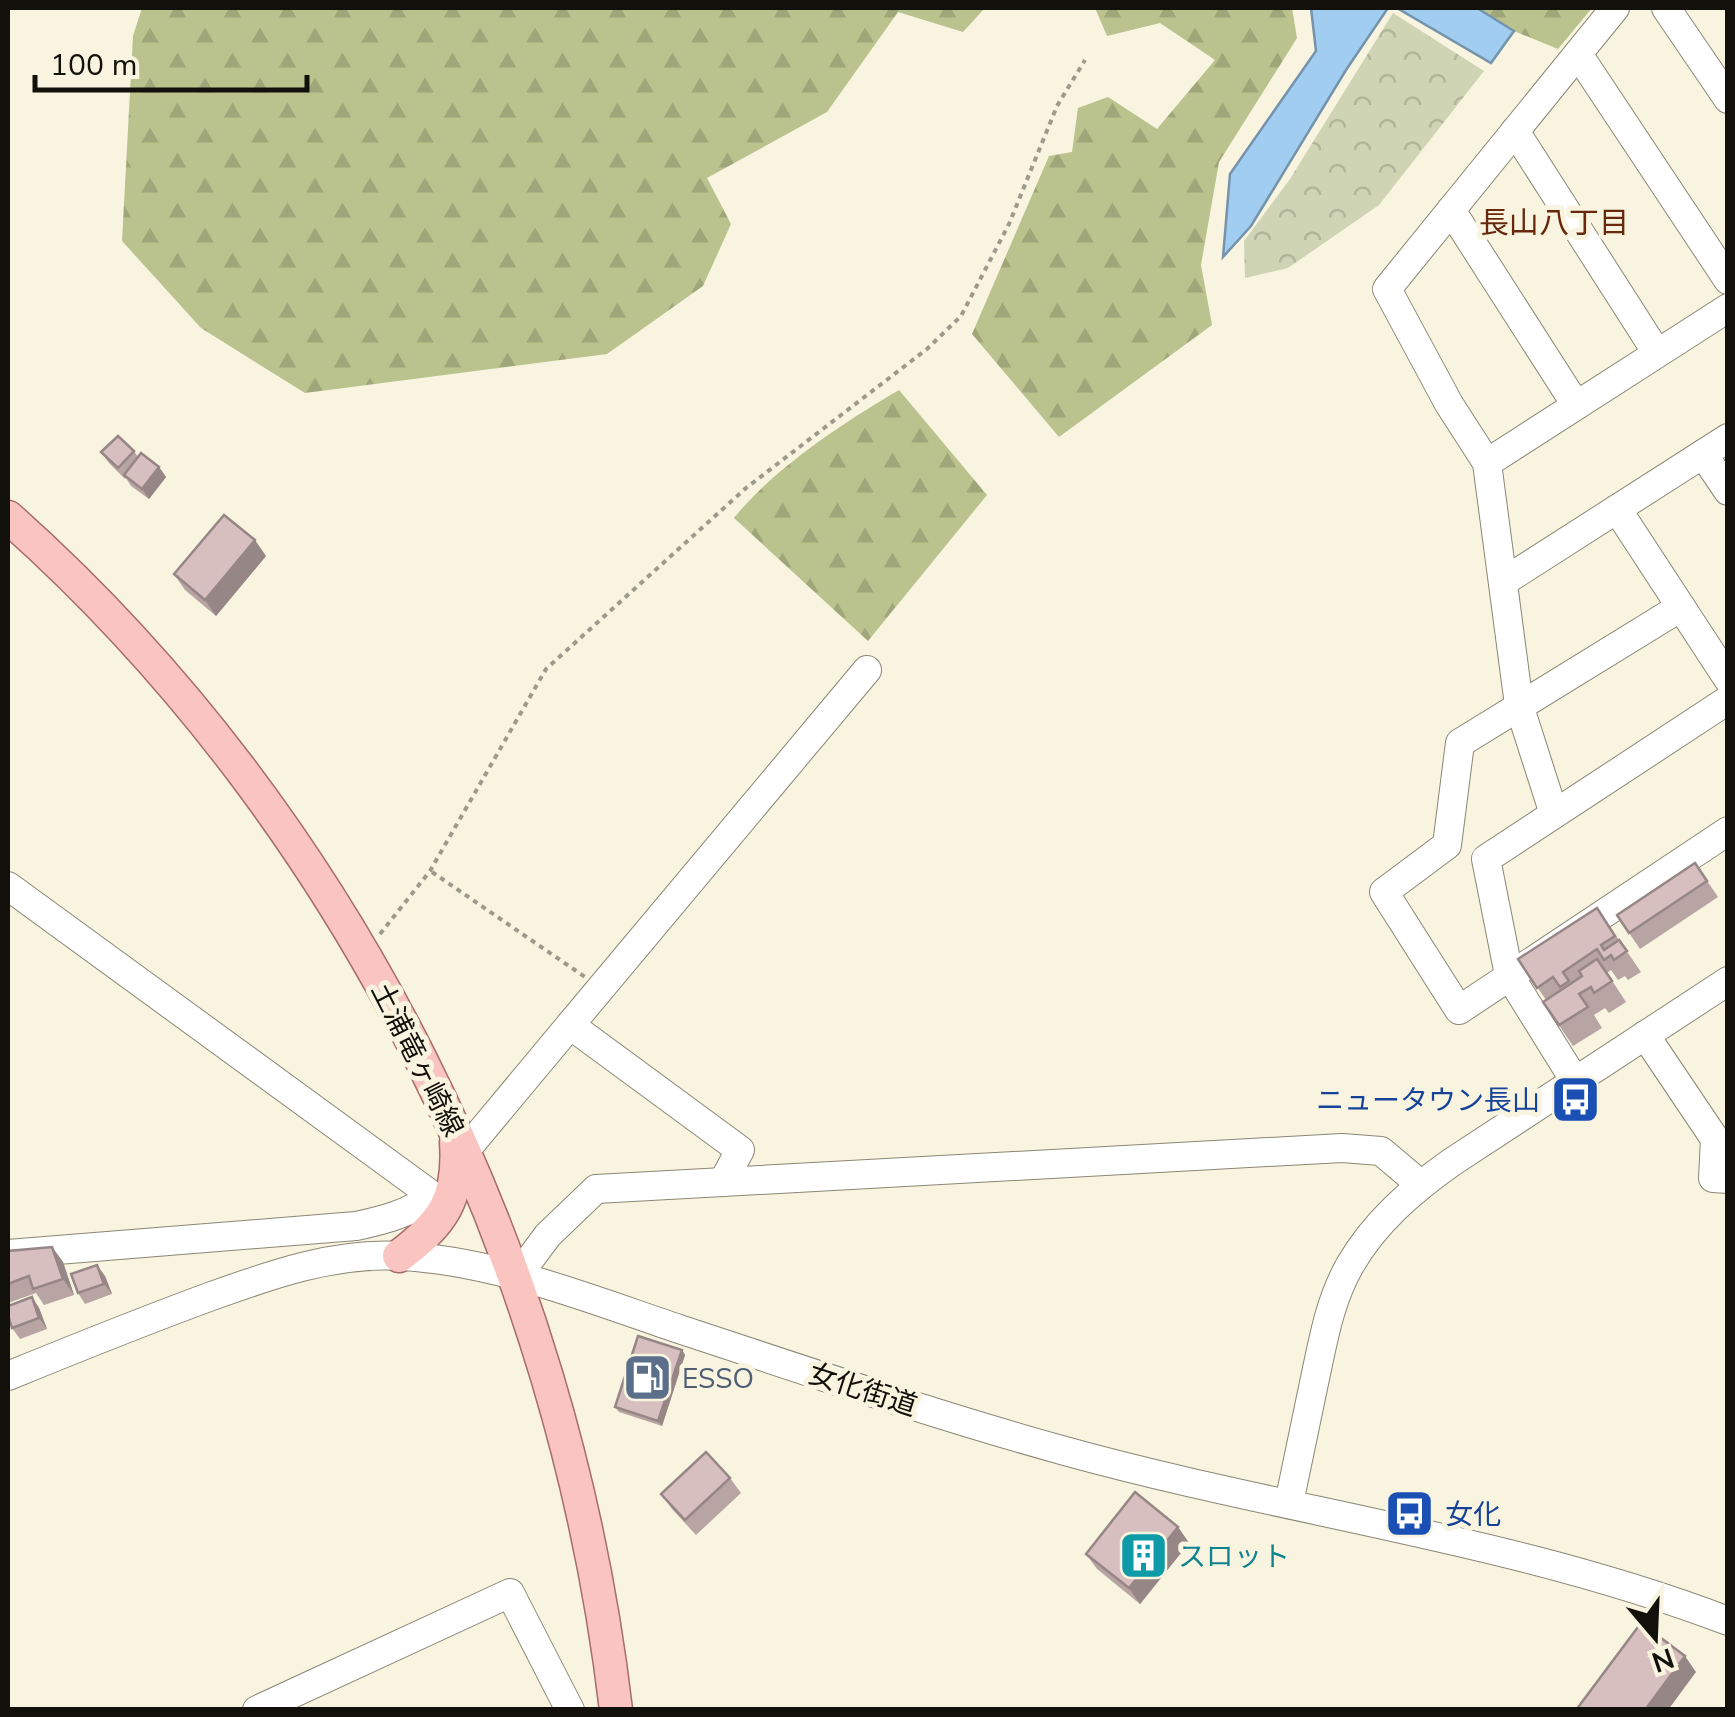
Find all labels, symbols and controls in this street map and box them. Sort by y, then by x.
scale bar [35,30,308,92]
text: 100 m [50,45,137,86]
district label: 長山八丁目 [1479,203,1629,244]
street label: 土浦竜ヶ崎線 [362,976,472,1143]
bus stop icon: ニュータウン長山 [1549,1074,1601,1126]
place label: ニュータウン長山 [1316,1082,1540,1120]
fuel station icon: ESSO [621,1352,673,1404]
street label: 女化街道 [804,1355,922,1425]
place label: ESSO [682,1360,754,1398]
bus stop icon: 女化 [1384,1488,1436,1540]
place label: 女化 [1445,1496,1501,1534]
building icon: スロット [1117,1530,1169,1582]
place label: スロット [1178,1538,1290,1576]
north arrow [1605,1587,1705,1687]
text: N [1647,1638,1679,1681]

